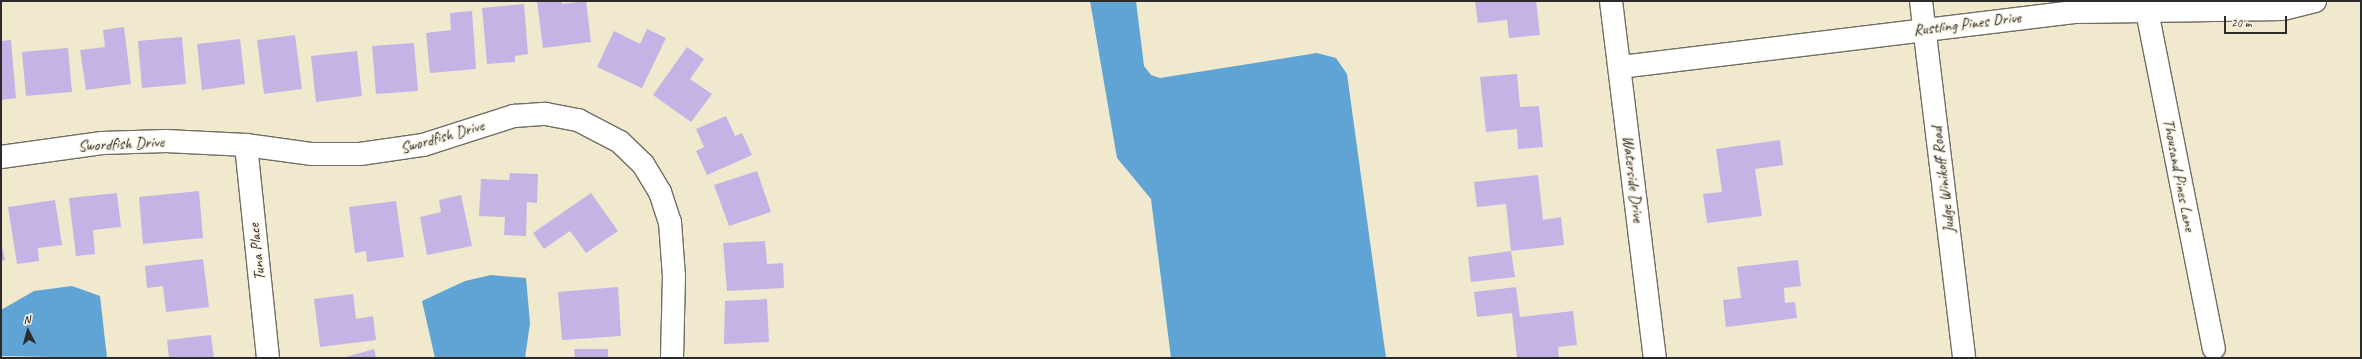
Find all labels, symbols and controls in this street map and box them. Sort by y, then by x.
street label: Rustling Pines Drive [1912,8,2022,40]
scale bar [2226,8,2289,34]
text: 20 m [2231,15,2251,31]
street label: Swordfish Drive [398,116,486,158]
street label: Thousand Pines Lane [2159,117,2199,233]
street label: Judge Winikoff Road [1927,126,1959,234]
street label: Swordfish Drive [78,132,164,156]
street label: Waterside Drive [1618,134,1648,224]
street label: Tuna Place [244,222,270,282]
north arrow [8,311,48,351]
text: N [23,312,31,326]

